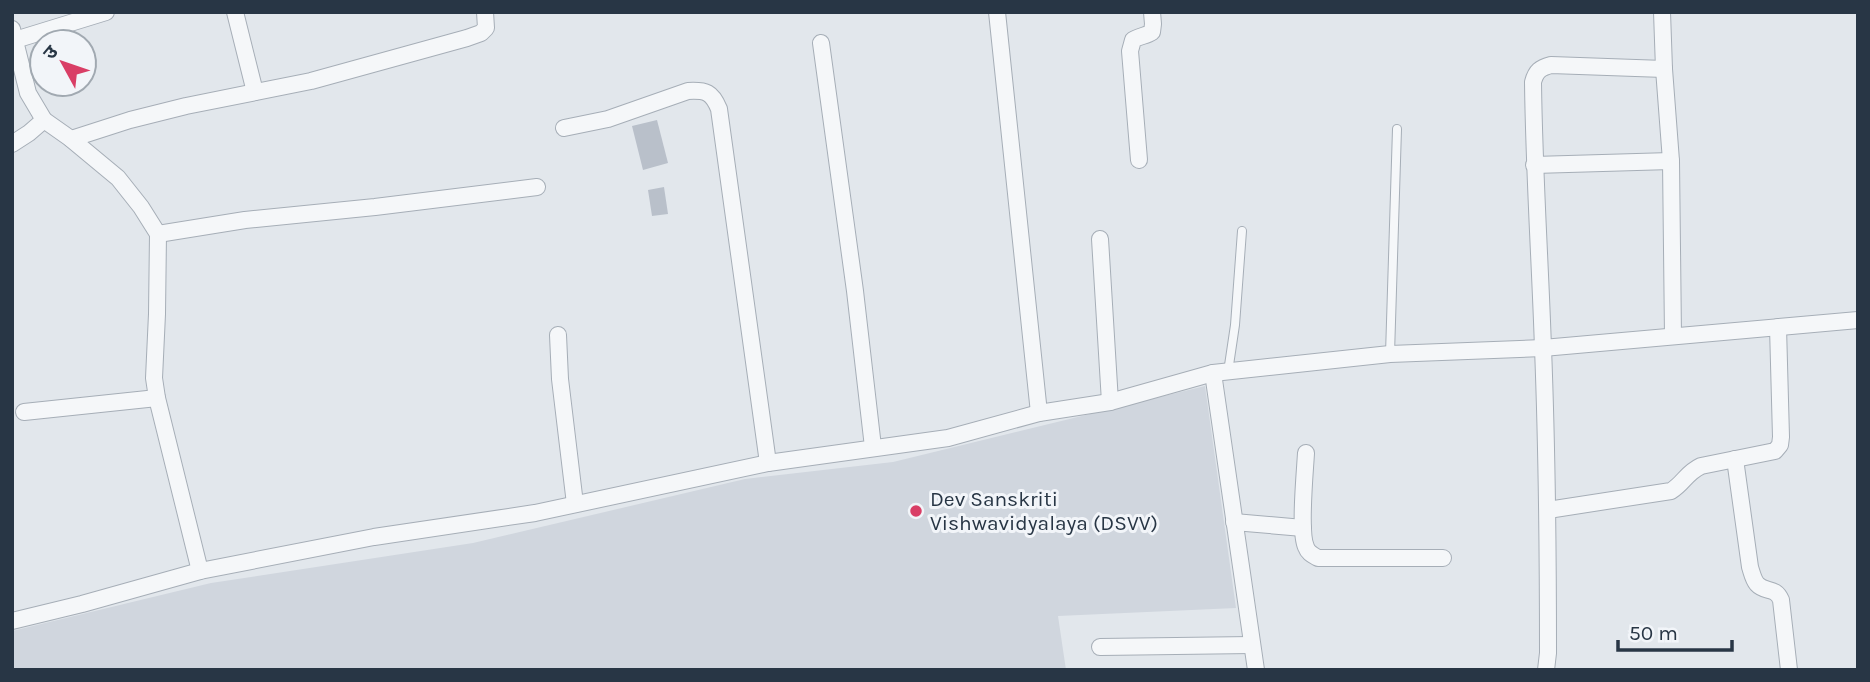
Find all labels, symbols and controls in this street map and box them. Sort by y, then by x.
north arrow [28,28,98,98]
text: उ [39,41,63,64]
place label: Dev Sanskriti Vishwavidyalaya (DSVV) [930,487,1158,535]
marker: Dev Sanskriti Vishwavidyalaya (DSVV) [908,503,924,519]
scale bar [1618,608,1732,652]
text: 50 m [1629,621,1678,645]

